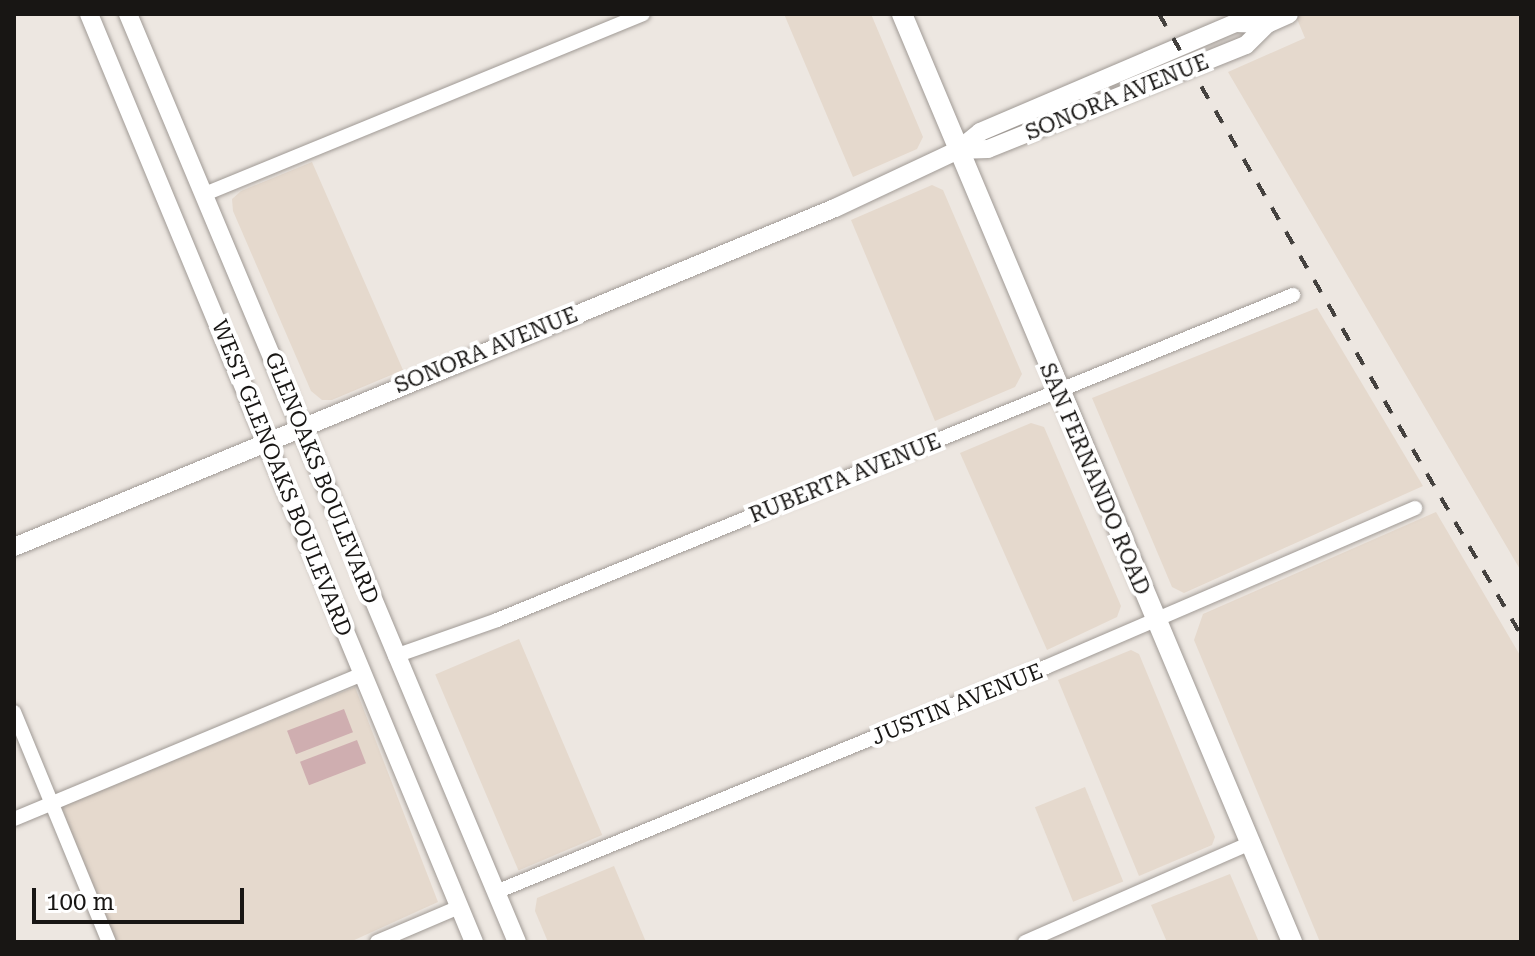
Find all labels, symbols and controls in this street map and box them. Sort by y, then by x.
street label: SONORA AVENUE [1021,48,1213,146]
street label: SONORA AVENUE [390,301,582,399]
street label: WEST GLENOAKS BOULEVARD [206,316,358,640]
street label: GLENOAKS BOULEVARD [259,348,385,608]
street label: SAN FERNANDO ROAD [1034,359,1156,599]
street label: RUBERTA AVENUE [745,428,945,528]
street label: JUSTIN AVENUE [868,658,1046,750]
scale bar [36,872,248,922]
text: 100 m [46,888,114,916]

